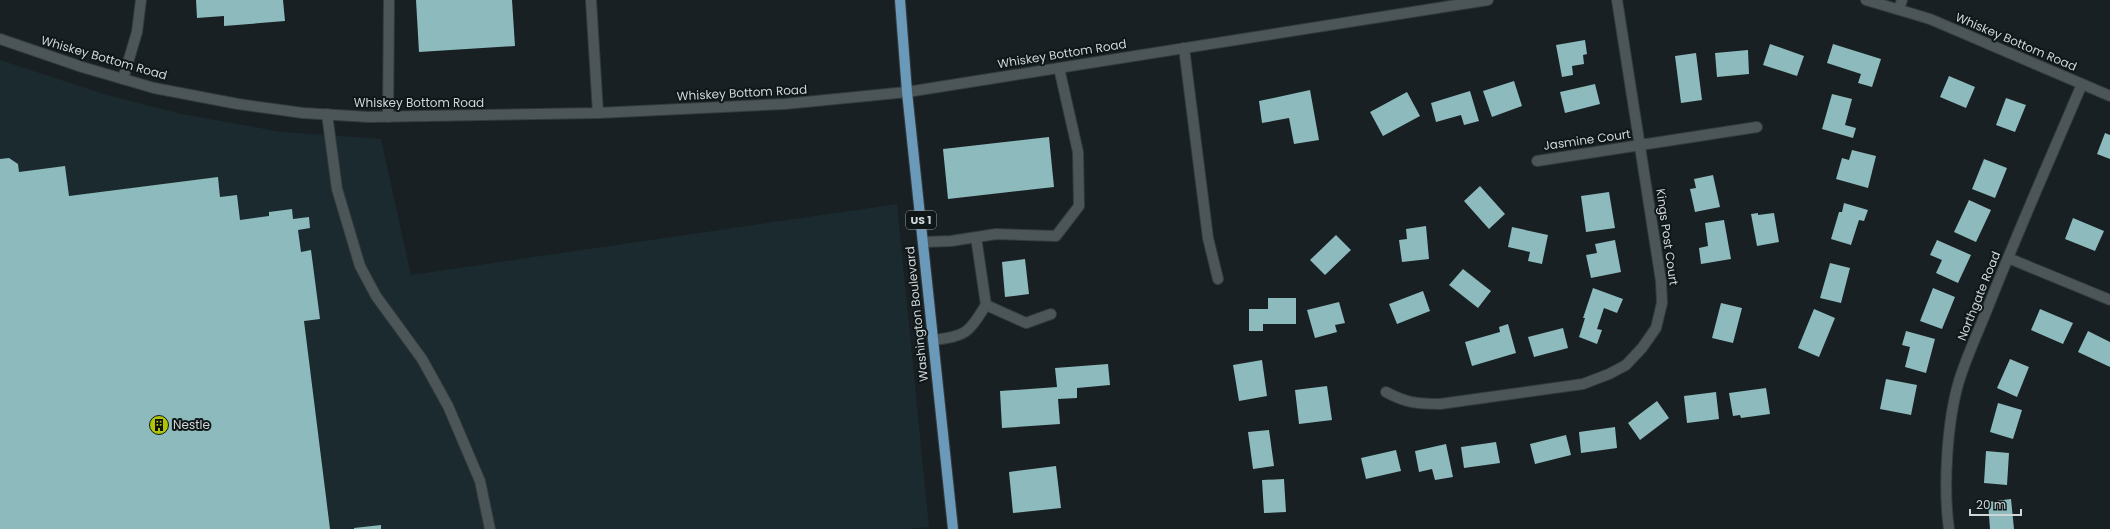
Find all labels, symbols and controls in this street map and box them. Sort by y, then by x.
street label: Whiskey Bottom Road [1953,8,2080,75]
street label: Whiskey Bottom Road [39,31,169,84]
street label: Whiskey Bottom Road [996,35,1128,72]
street label: Whiskey Bottom Road [676,81,808,104]
street label: Whiskey Bottom Road [354,94,484,111]
street label: Jasmine Court [1542,125,1632,154]
street label: Kings Post Court [1652,188,1683,286]
road number: US 1 [906,211,936,229]
street label: Washington Boulevard [901,246,932,383]
street label: Northgate Road [1953,249,2004,343]
building icon: Nestle [148,414,170,436]
place label: Nestle [173,416,210,433]
scale bar [1970,491,2021,517]
text: 20 m [1976,496,2006,513]

